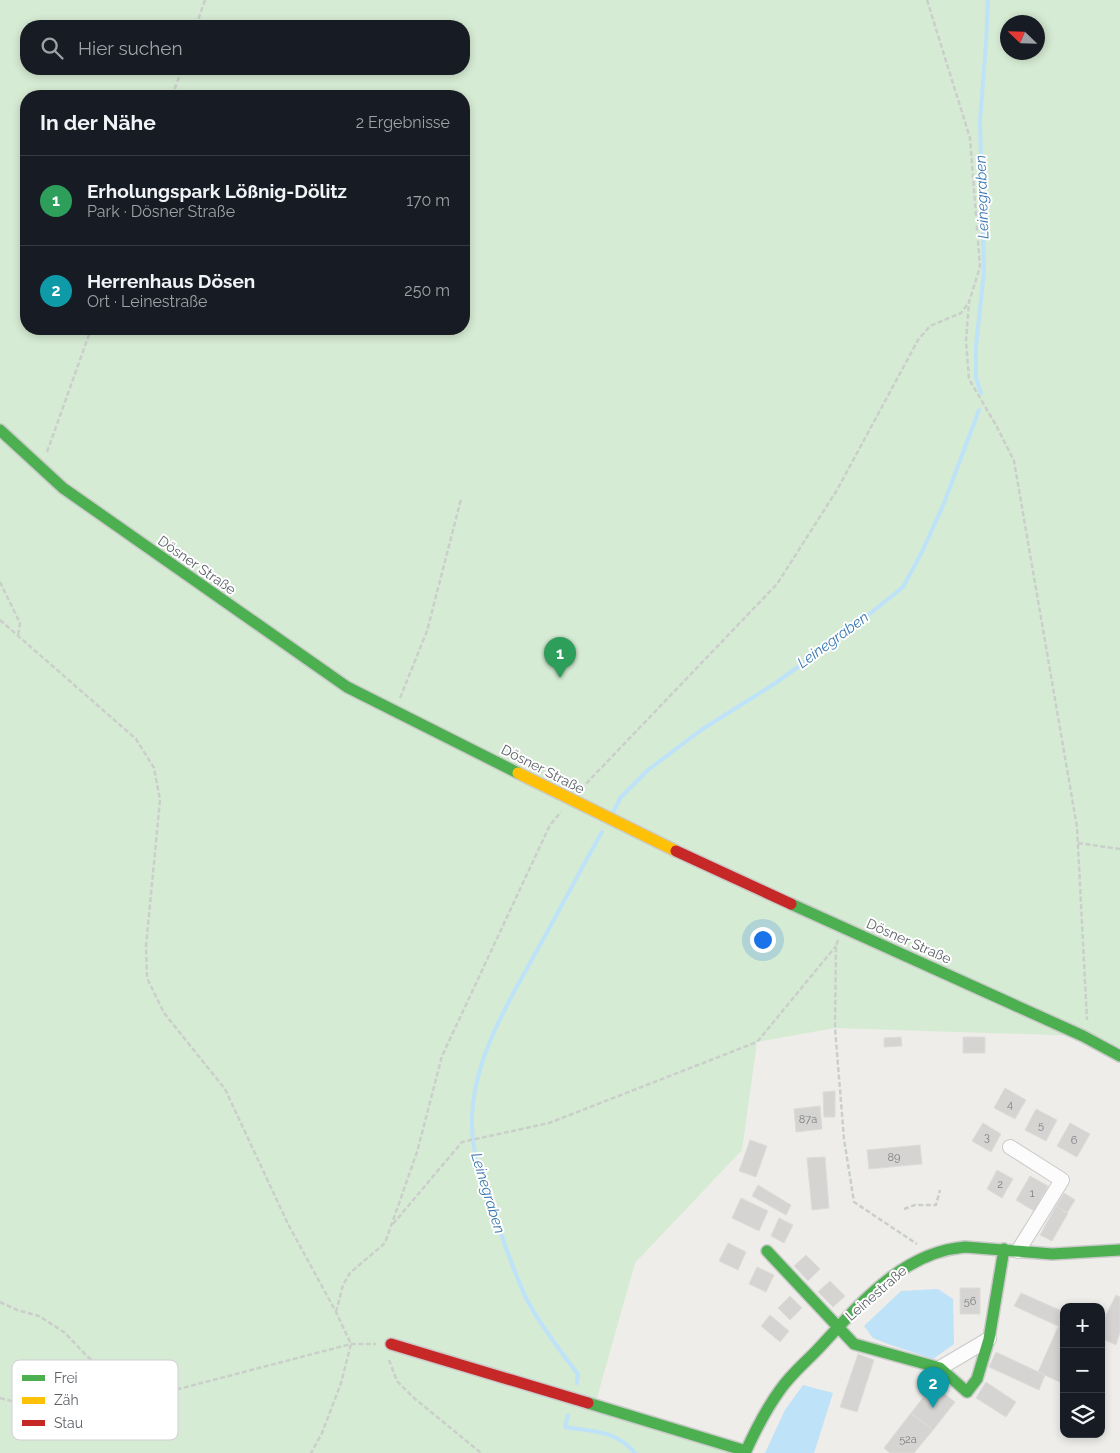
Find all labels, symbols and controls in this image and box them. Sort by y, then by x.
north arrow [1000,15,1045,60]
search box [20,20,470,75]
icon: search [38,34,66,62]
text: Hier suchen [78,37,183,59]
text: In der Nähe [40,110,156,135]
text: 2 Ergebnisse [356,113,450,132]
water label: Leinegraben [972,155,992,239]
text: Erholungspark Lößnig-Dölitz [87,180,347,202]
text: 1 [52,191,60,210]
text: 170 m [406,191,450,210]
text: Park · Dösner Straße [87,202,235,221]
text: Herrenhaus Dösen [87,270,255,292]
text: 2 [51,281,61,300]
text: 250 m [404,281,450,300]
text: Ort · Leinestraße [87,292,207,311]
street label: Dösner Straße [155,532,239,598]
water label: Leinegraben [794,608,872,672]
pin: 1 [544,637,576,678]
street label: Dösner Straße [499,741,587,797]
street label: Dösner Straße [864,915,954,967]
your location [750,927,776,953]
house number: 4 [1007,1098,1013,1111]
house number: 87a [799,1113,817,1126]
house number: 5 [1038,1119,1044,1132]
house number: 3 [984,1131,990,1144]
house number: 6 [1071,1134,1078,1147]
water label: Leinegraben [467,1150,509,1236]
house number: 89 [888,1151,900,1164]
house number: 2 [997,1178,1003,1191]
house number: 1 [1030,1187,1035,1200]
street label: Leinestraße [842,1262,910,1324]
house number: 56 [964,1295,977,1308]
map controls [1060,1303,1105,1438]
button: + [1060,1303,1105,1348]
button: − [1060,1348,1105,1393]
legend [12,1360,178,1440]
pin: 2 [917,1367,949,1408]
text: Frei [54,1370,78,1386]
text: Zäh [54,1392,79,1408]
button: layers [1060,1393,1105,1438]
text: Stau [54,1415,83,1431]
house number: 52a [899,1433,917,1446]

